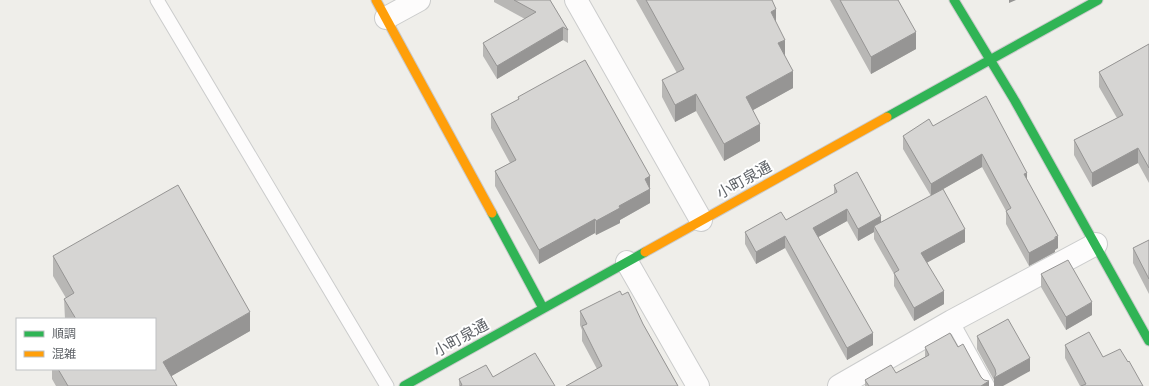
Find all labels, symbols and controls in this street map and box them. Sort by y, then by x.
street label: 小町泉通 [713,158,775,202]
street label: 小町泉通 [430,316,492,360]
legend [16,318,156,370]
text: 順調 [52,327,76,341]
text: 混雑 [52,347,76,361]

